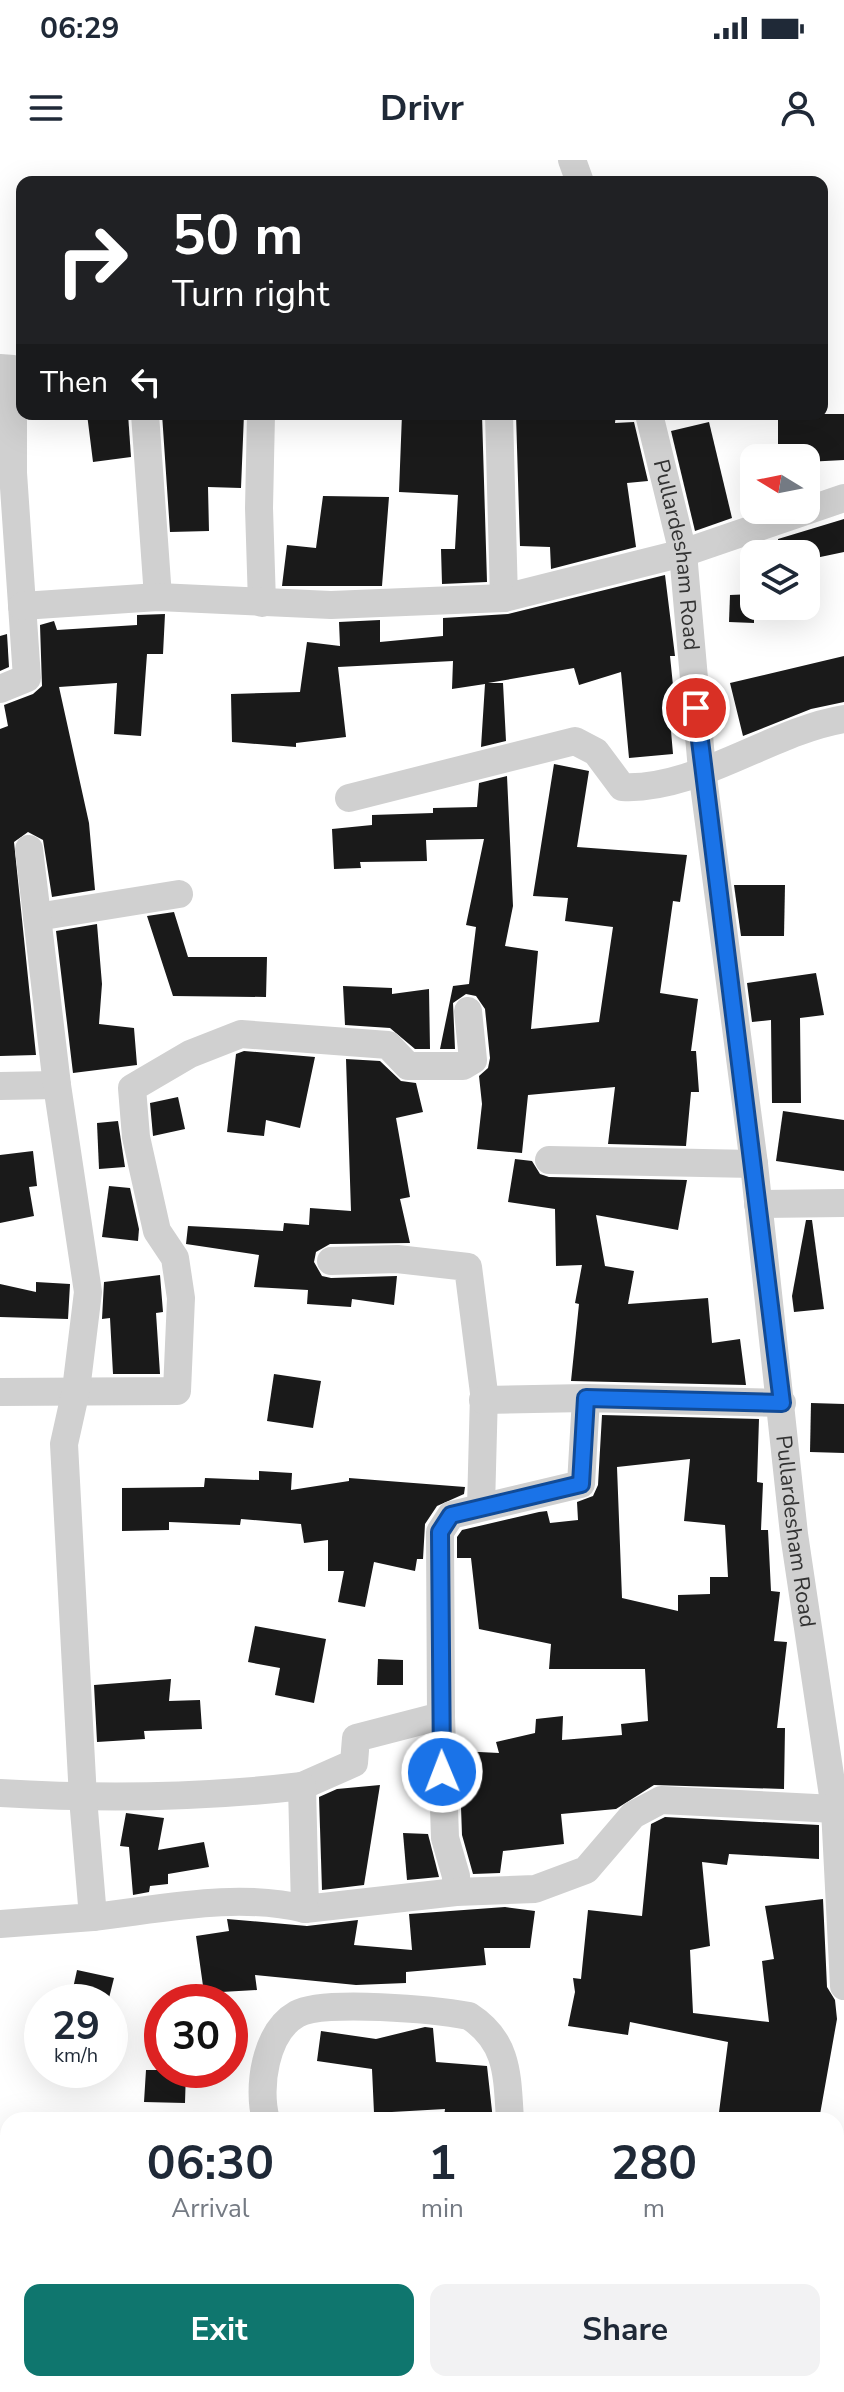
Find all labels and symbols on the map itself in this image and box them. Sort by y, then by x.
north arrow [740,444,820,524]
street label: Pullardesham Road [646,456,706,652]
pin [662,674,730,742]
street label: Pullardesham Road [768,1434,823,1629]
position arrow [400,1730,484,1814]
speed limit sign: 30 [144,1984,248,2088]

